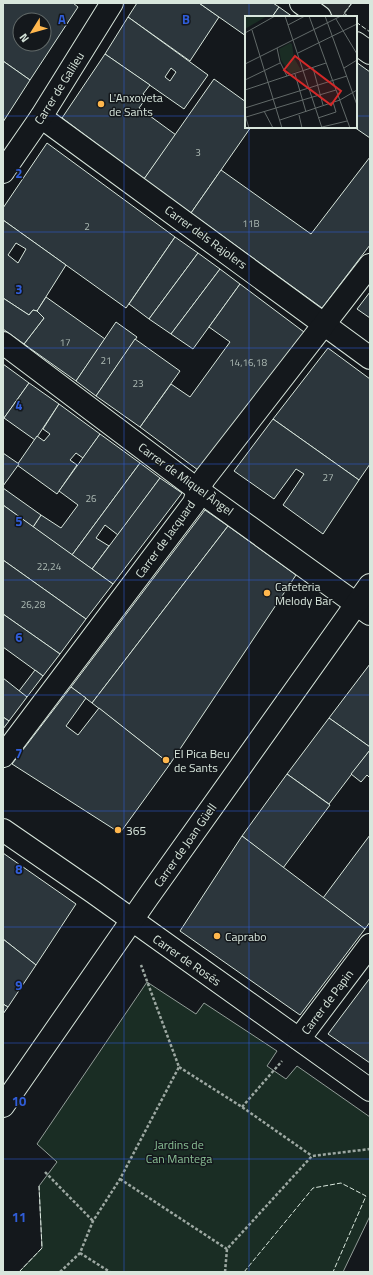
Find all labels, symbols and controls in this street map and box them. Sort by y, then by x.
text: A [58,9,66,29]
text: B [182,9,190,29]
north arrow [12,12,52,52]
inset map [245,16,357,128]
text: N [15,30,33,46]
street label: Carrer de Galileu [29,48,89,128]
place label: L'Anxoveta de Sants [109,88,163,121]
marker: L'Anxoveta de Sants [96,99,106,109]
house number: 3 [195,145,201,160]
text: 2 [15,163,23,183]
street label: Carrer dels Rajolers [161,201,252,274]
house number: 11B [242,216,260,231]
house number: 2 [84,219,90,234]
text: 3 [15,279,23,299]
house number: 17 [59,335,71,350]
house number: 21 [100,353,112,368]
house number: 14,16,18 [229,355,267,370]
house number: 23 [132,376,144,391]
text: 4 [15,395,23,415]
street label: Carrer de Miquel Àngel [134,438,238,520]
house number: 27 [322,470,334,485]
house number: 26 [85,491,97,506]
street label: Carrer de Jacquard [130,496,200,582]
text: 5 [15,511,23,531]
house number: 22,24 [37,559,62,574]
place label: Cafeteria Melody Bar [275,577,333,610]
marker: Cafeteria Melody Bar [262,588,272,598]
house number: 26,28 [21,597,46,612]
text: 6 [15,627,23,647]
text: 7 [15,743,23,763]
place label: El Pica Beu de Sants [174,744,230,777]
marker: El Pica Beu de Sants [161,755,171,765]
street label: Carrer de Joan Güell [149,799,221,891]
place label: 365 [126,821,146,840]
marker: 365 [113,825,123,835]
text: 8 [15,859,23,879]
place label: Caprabo [225,927,267,946]
street label: Carrer de Rosés [149,929,225,991]
marker: Caprabo [212,931,222,941]
street label: Carrer de Papin [296,965,358,1039]
text: 9 [15,975,23,995]
text: 10 [12,1091,26,1111]
park label: Jardins de Can Mantega [146,1135,212,1168]
text: 11 [12,1207,26,1227]

